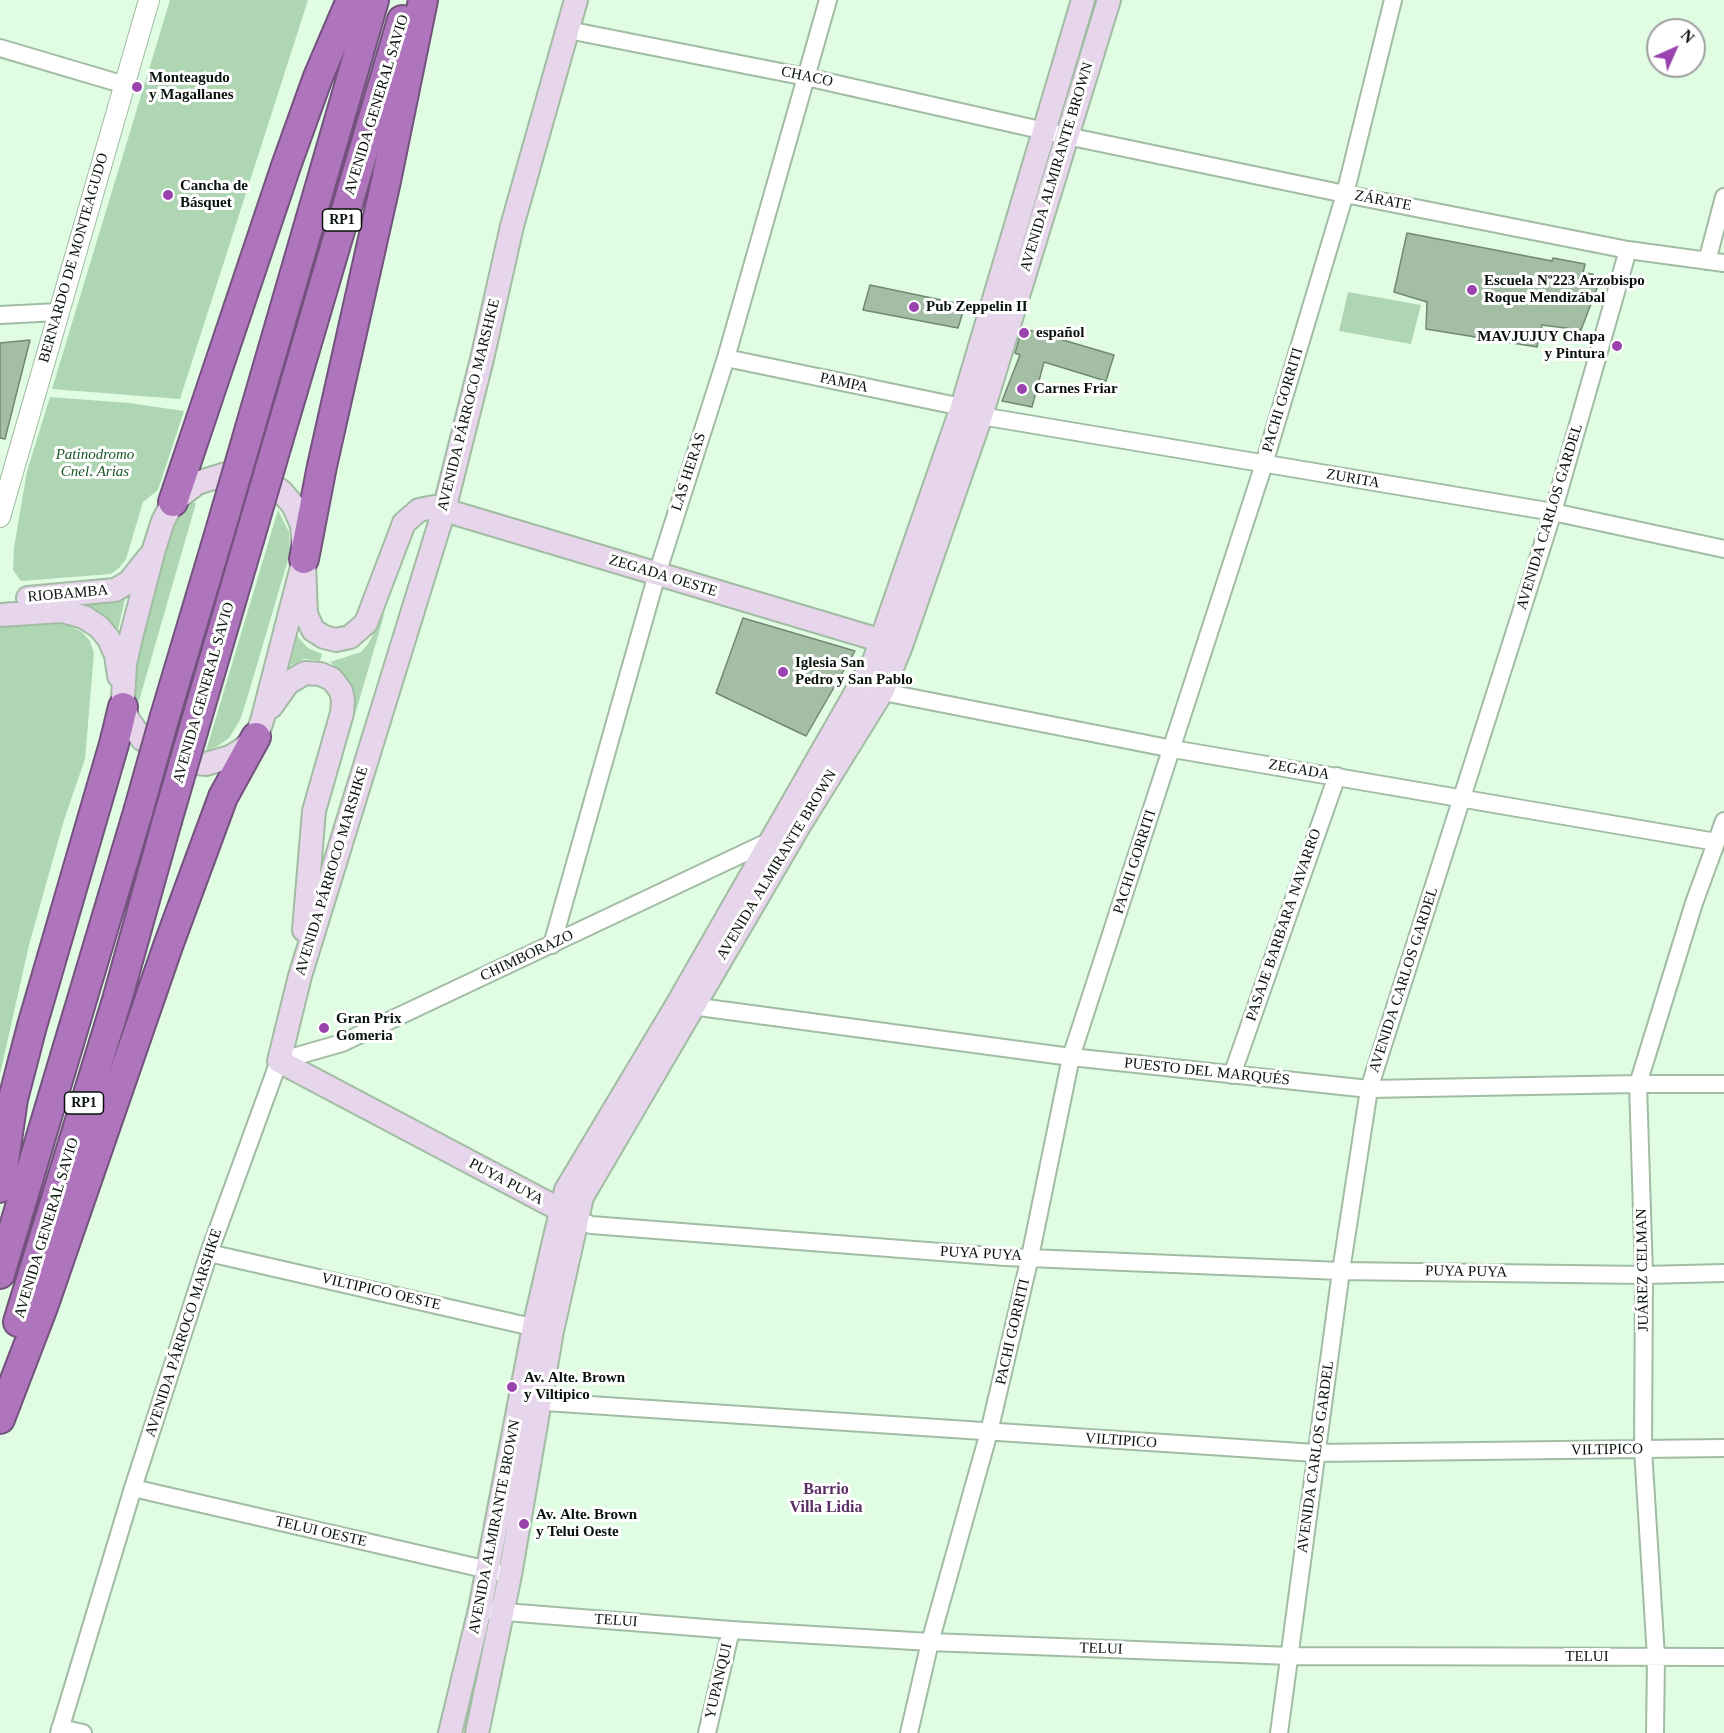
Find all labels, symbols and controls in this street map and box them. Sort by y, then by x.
street label: AVENIDA GENERAL SAVIO [341,13,413,197]
north arrow [1646,18,1706,78]
text: N [1678,26,1698,46]
street label: AVENIDA ALMIRANTE BROWN [1017,60,1097,274]
street label: CHACO [779,63,835,91]
place label: Monteagudo y Magallanes [149,69,234,104]
marker: Monteagudo y Magallanes [130,80,144,94]
street label: BERNARDO DE MONTEAGUDO [35,151,113,365]
place label: Cancha de Básquet [180,177,248,212]
street label: ZÁRATE [1353,187,1413,215]
marker: Cancha de Básquet [161,188,175,202]
road number: RP1 [322,209,362,231]
place label: Escuela Nº223 Arzobispo Roque Mendizábal [1484,272,1645,307]
marker: Escuela Nº223 Arzobispo Roque Mendizábal [1465,283,1479,297]
street label: AVENIDA PÁRROCO MARSHKE [434,297,504,513]
place label: Pub Zeppelin II [926,298,1028,316]
marker: Pub Zeppelin II [907,300,921,314]
place label: español [1036,324,1084,342]
marker: español [1017,326,1031,340]
place label: MAVJUJUY Chapa y Pintura [1477,328,1605,363]
marker: MAVJUJUY Chapa y Pintura [1610,339,1624,353]
street label: PACHI GORRITI [1259,346,1307,454]
street label: PAMPA [818,369,870,397]
place label: Carnes Friar [1034,380,1118,398]
marker: Carnes Friar [1015,382,1029,396]
street label: AVENIDA CARLOS GARDEL [1513,422,1587,612]
street label: LAS HERAS [668,431,710,513]
park label: Patinodromo Cnel. Arias [56,446,134,481]
street label: ZURITA [1325,465,1381,493]
street label: ZEGADA OESTE [607,551,719,601]
street label: RIOBAMBA [27,582,109,606]
street label: AVENIDA GENERAL SAVIO [169,600,239,786]
place label: Iglesia San Pedro y San Pablo [795,654,913,689]
marker: Iglesia San Pedro y San Pablo [776,665,790,679]
street label: ZEGADA [1267,756,1331,784]
street label: AVENIDA PÁRROCO MARSHKE [292,764,372,978]
street label: AVENIDA ALMIRANTE BROWN [713,767,841,963]
street label: PACHI GORRITI [1110,808,1160,916]
street label: PASAJE BARBARA NAVARRO [1243,826,1325,1024]
street label: AVENIDA CARLOS GARDEL [1365,885,1443,1075]
street label: CHIMBORAZO [478,927,576,985]
place label: Gran Prix Gomeria [336,1010,401,1045]
marker: Gran Prix Gomeria [317,1021,331,1035]
street label: PUESTO DEL MARQUÉS [1123,1054,1291,1090]
road number: RP1 [64,1092,104,1114]
street label: AVENIDA GENERAL SAVIO [11,1136,83,1320]
street label: PUYA PUYA [466,1155,546,1209]
street label: JUÁREZ CELMAN [1633,1208,1653,1332]
street label: AVENIDA PÁRROCO MARSHKE [142,1227,226,1439]
street label: PUYA PUYA [940,1243,1022,1265]
street label: PUYA PUYA [1425,1262,1507,1282]
street label: VILTIPICO OESTE [319,1269,443,1315]
street label: PACHI GORRITI [992,1277,1034,1387]
street label: AVENIDA CARLOS GARDEL [1294,1360,1338,1554]
place label: Av. Alte. Brown y Viltipico [524,1369,625,1404]
marker: Av. Alte. Brown y Viltipico [505,1380,519,1394]
street label: AVENIDA ALMIRANTE BROWN [465,1418,525,1636]
street label: VILTIPICO [1084,1430,1158,1452]
street label: VILTIPICO [1571,1440,1643,1460]
district label: Barrio Villa Lidia [790,1480,862,1518]
place label: Av. Alte. Brown y Telui Oeste [536,1506,637,1541]
street label: TELUI OESTE [273,1513,369,1551]
marker: Av. Alte. Brown y Telui Oeste [517,1517,531,1531]
street label: TELUI [594,1611,638,1631]
street label: TELUI [1079,1639,1123,1659]
street label: YUPANQUI [702,1641,736,1721]
street label: TELUI [1565,1648,1609,1666]

